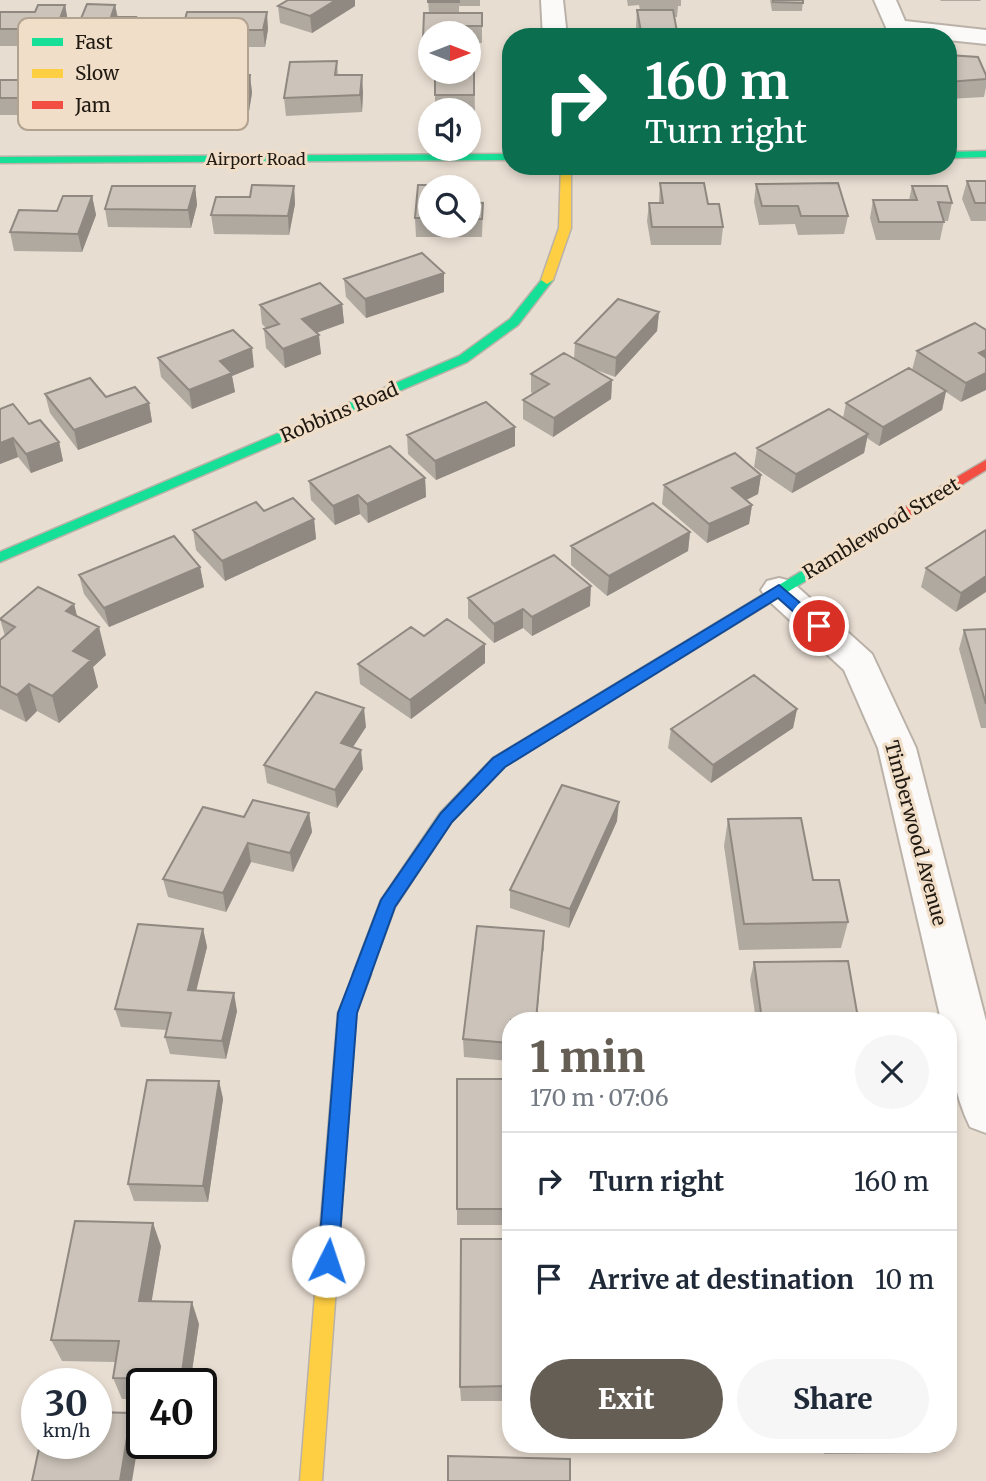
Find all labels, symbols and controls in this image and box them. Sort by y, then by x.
legend [18,18,248,130]
north arrow [418,21,481,84]
map controls [418,21,481,238]
text: Fast [75,30,113,54]
text: 160 m [645,51,789,112]
icon: right [530,56,621,147]
text: Slow [75,61,120,85]
text: Jam [74,93,111,117]
button: sound [418,98,481,161]
text: Turn right [645,112,807,152]
street label: Airport Road [205,149,306,169]
button: search [418,175,481,238]
street label: Robbins Road [277,376,401,448]
street label: Ramblewood Street [798,471,964,584]
pin [789,596,849,656]
icon: arrive [800,607,838,645]
street label: Timberwood Avenue [880,738,952,928]
text: 1 min [530,1031,645,1083]
button: close [855,1035,929,1109]
text: 170 m · 07:06 [530,1083,669,1112]
icon: right [530,1162,568,1200]
text: Turn right [589,1165,724,1198]
text: 160 m [854,1165,929,1198]
position arrow [291,1224,365,1298]
icon: arrive [530,1260,568,1298]
text: Arrive at destination [589,1263,854,1296]
text: 10 m [875,1263,934,1296]
button: Exit [530,1359,723,1439]
button: Share [737,1359,929,1439]
speed limit sign: 40 [126,1368,217,1459]
text: 30 [45,1382,88,1426]
text: km/h [43,1419,90,1442]

